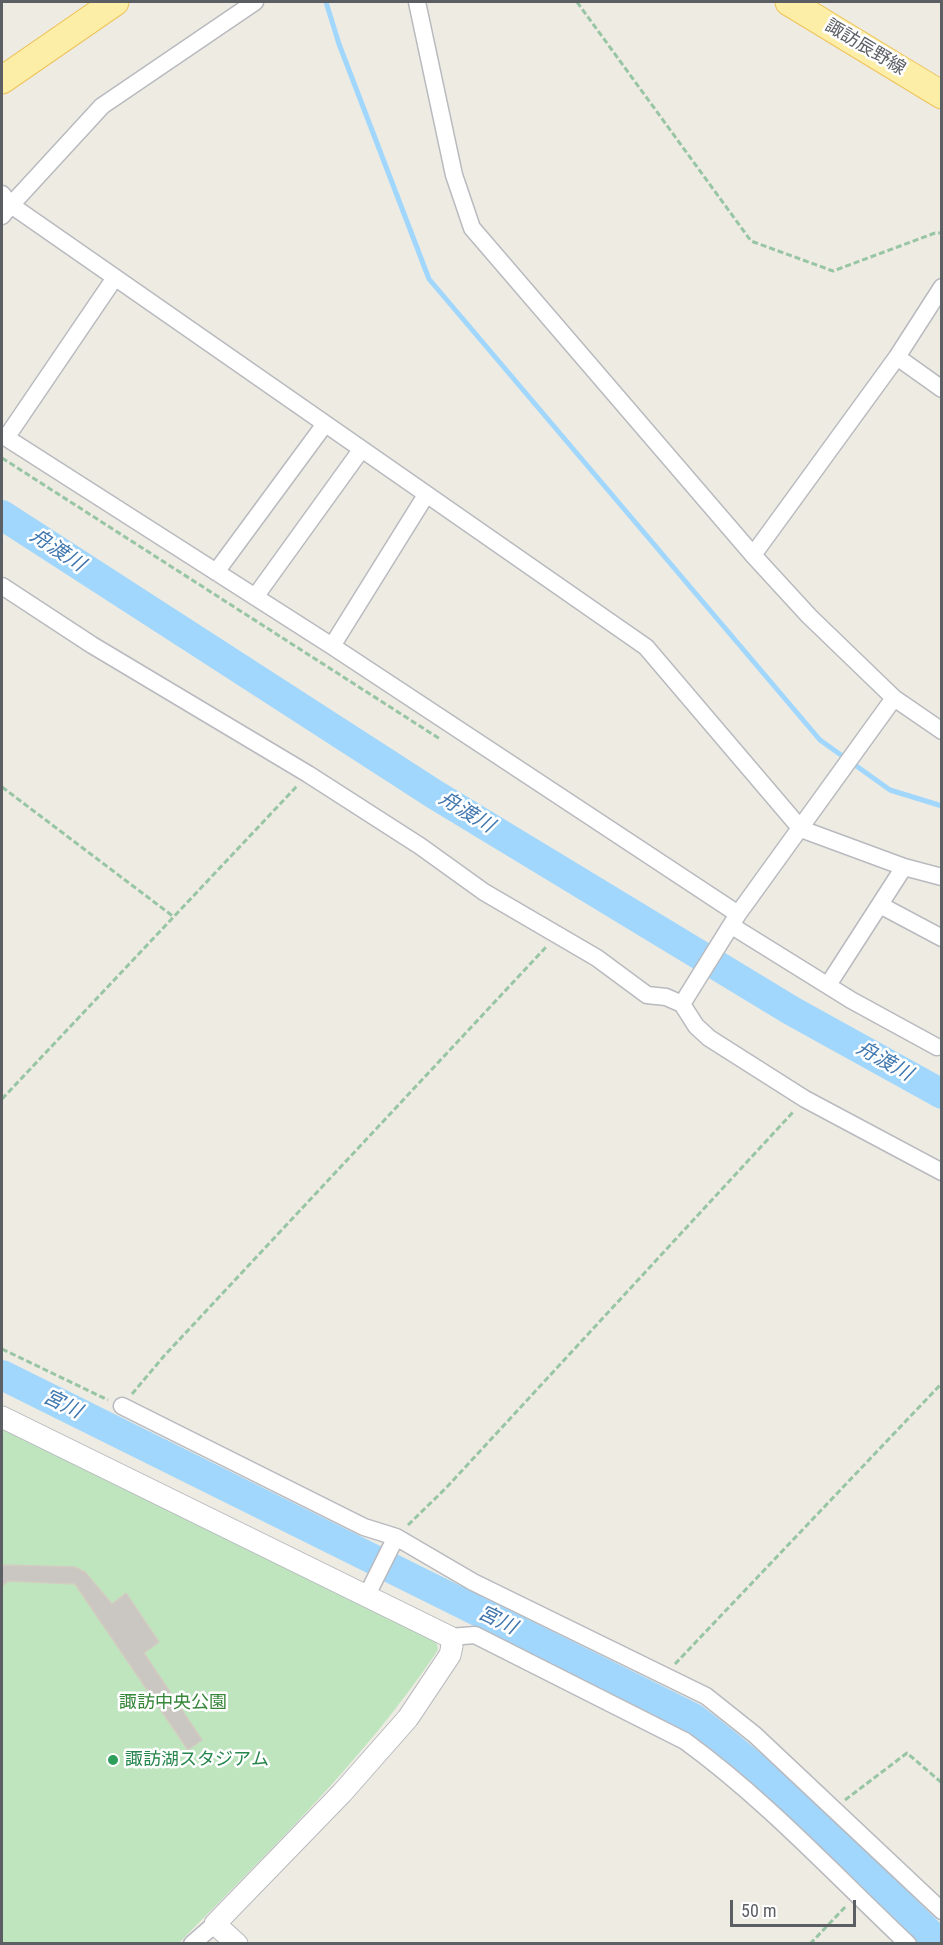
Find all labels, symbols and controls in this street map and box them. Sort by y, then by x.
street label: 諏訪辰野線 [821,16,909,80]
water label: 舟渡川 [25,525,89,577]
water label: 舟渡川 [434,787,498,839]
water label: 舟渡川 [852,1037,916,1087]
water label: 宮川 [39,1385,85,1425]
water label: 宮川 [474,1601,520,1641]
park label: 諏訪中央公園 [119,1692,227,1714]
place label: 諏訪湖スタジアム [125,1749,269,1771]
marker: 諏訪湖スタジアム [106,1753,120,1767]
scale bar [733,1888,859,1926]
text: 50 m [741,1900,776,1921]

